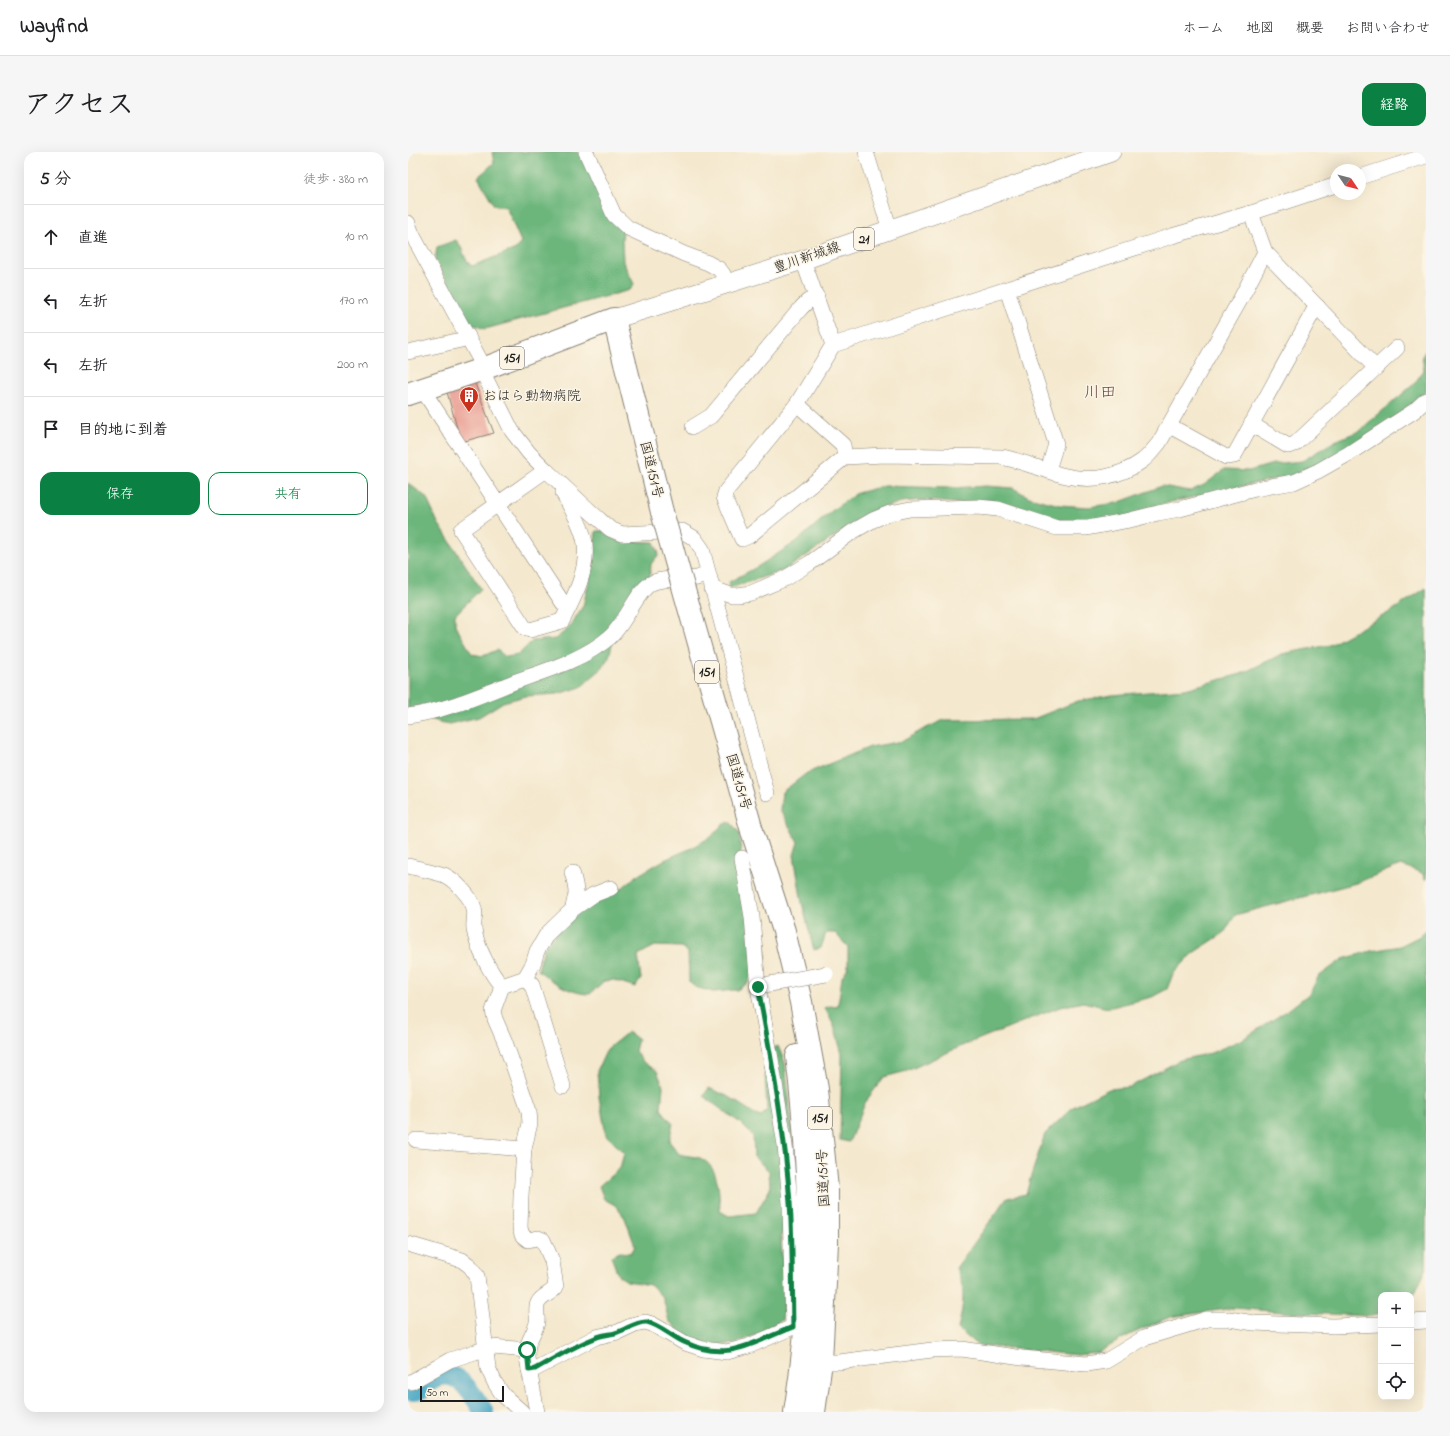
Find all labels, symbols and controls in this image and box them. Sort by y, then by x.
text: Wayfind [20,14,88,41]
text: ホーム [1183,18,1224,39]
text: 地図 [1246,18,1274,39]
text: 概要 [1296,18,1324,39]
text: お問い合わせ [1346,18,1430,39]
button: 経路 [1362,83,1426,126]
text: アクセス [24,86,134,127]
north arrow [1330,164,1366,200]
text: 5 分 [40,167,71,192]
text: 徒歩 · 380 m [304,170,368,189]
icon: ahead [40,226,62,248]
text: 直進 [78,227,108,249]
text: 10 m [345,227,368,246]
road number: 21 [854,228,874,250]
street label: 豊川新城線 [770,237,844,279]
icon: left [40,290,62,312]
text: 左折 [78,291,108,313]
text: 170 m [340,291,368,310]
road number: 151 [500,347,524,369]
icon: left [40,354,62,376]
text: 左折 [78,355,108,377]
text: 200 m [337,355,368,374]
district label: 川田 [1084,381,1116,405]
building icon: おはら動物病院 [458,385,480,413]
place label: おはら動物病院 [483,386,581,407]
icon: arrive [40,418,62,440]
text: 目的地に到着 [78,419,168,441]
street label: 国道151号 [634,439,668,501]
button: 保存 [40,472,200,515]
button: 共有 [208,472,368,515]
road number: 151 [695,661,719,683]
street label: 国道151号 [720,751,756,813]
route end [749,978,767,996]
road number: 151 [808,1107,832,1129]
street label: 国道151号 [812,1148,836,1208]
map controls [1378,1292,1414,1400]
button: + [1378,1292,1414,1328]
button: − [1378,1328,1414,1364]
route start [518,1341,536,1359]
button: locate [1378,1364,1414,1400]
scale bar [420,1384,504,1403]
text: 50 m [426,1385,448,1401]

